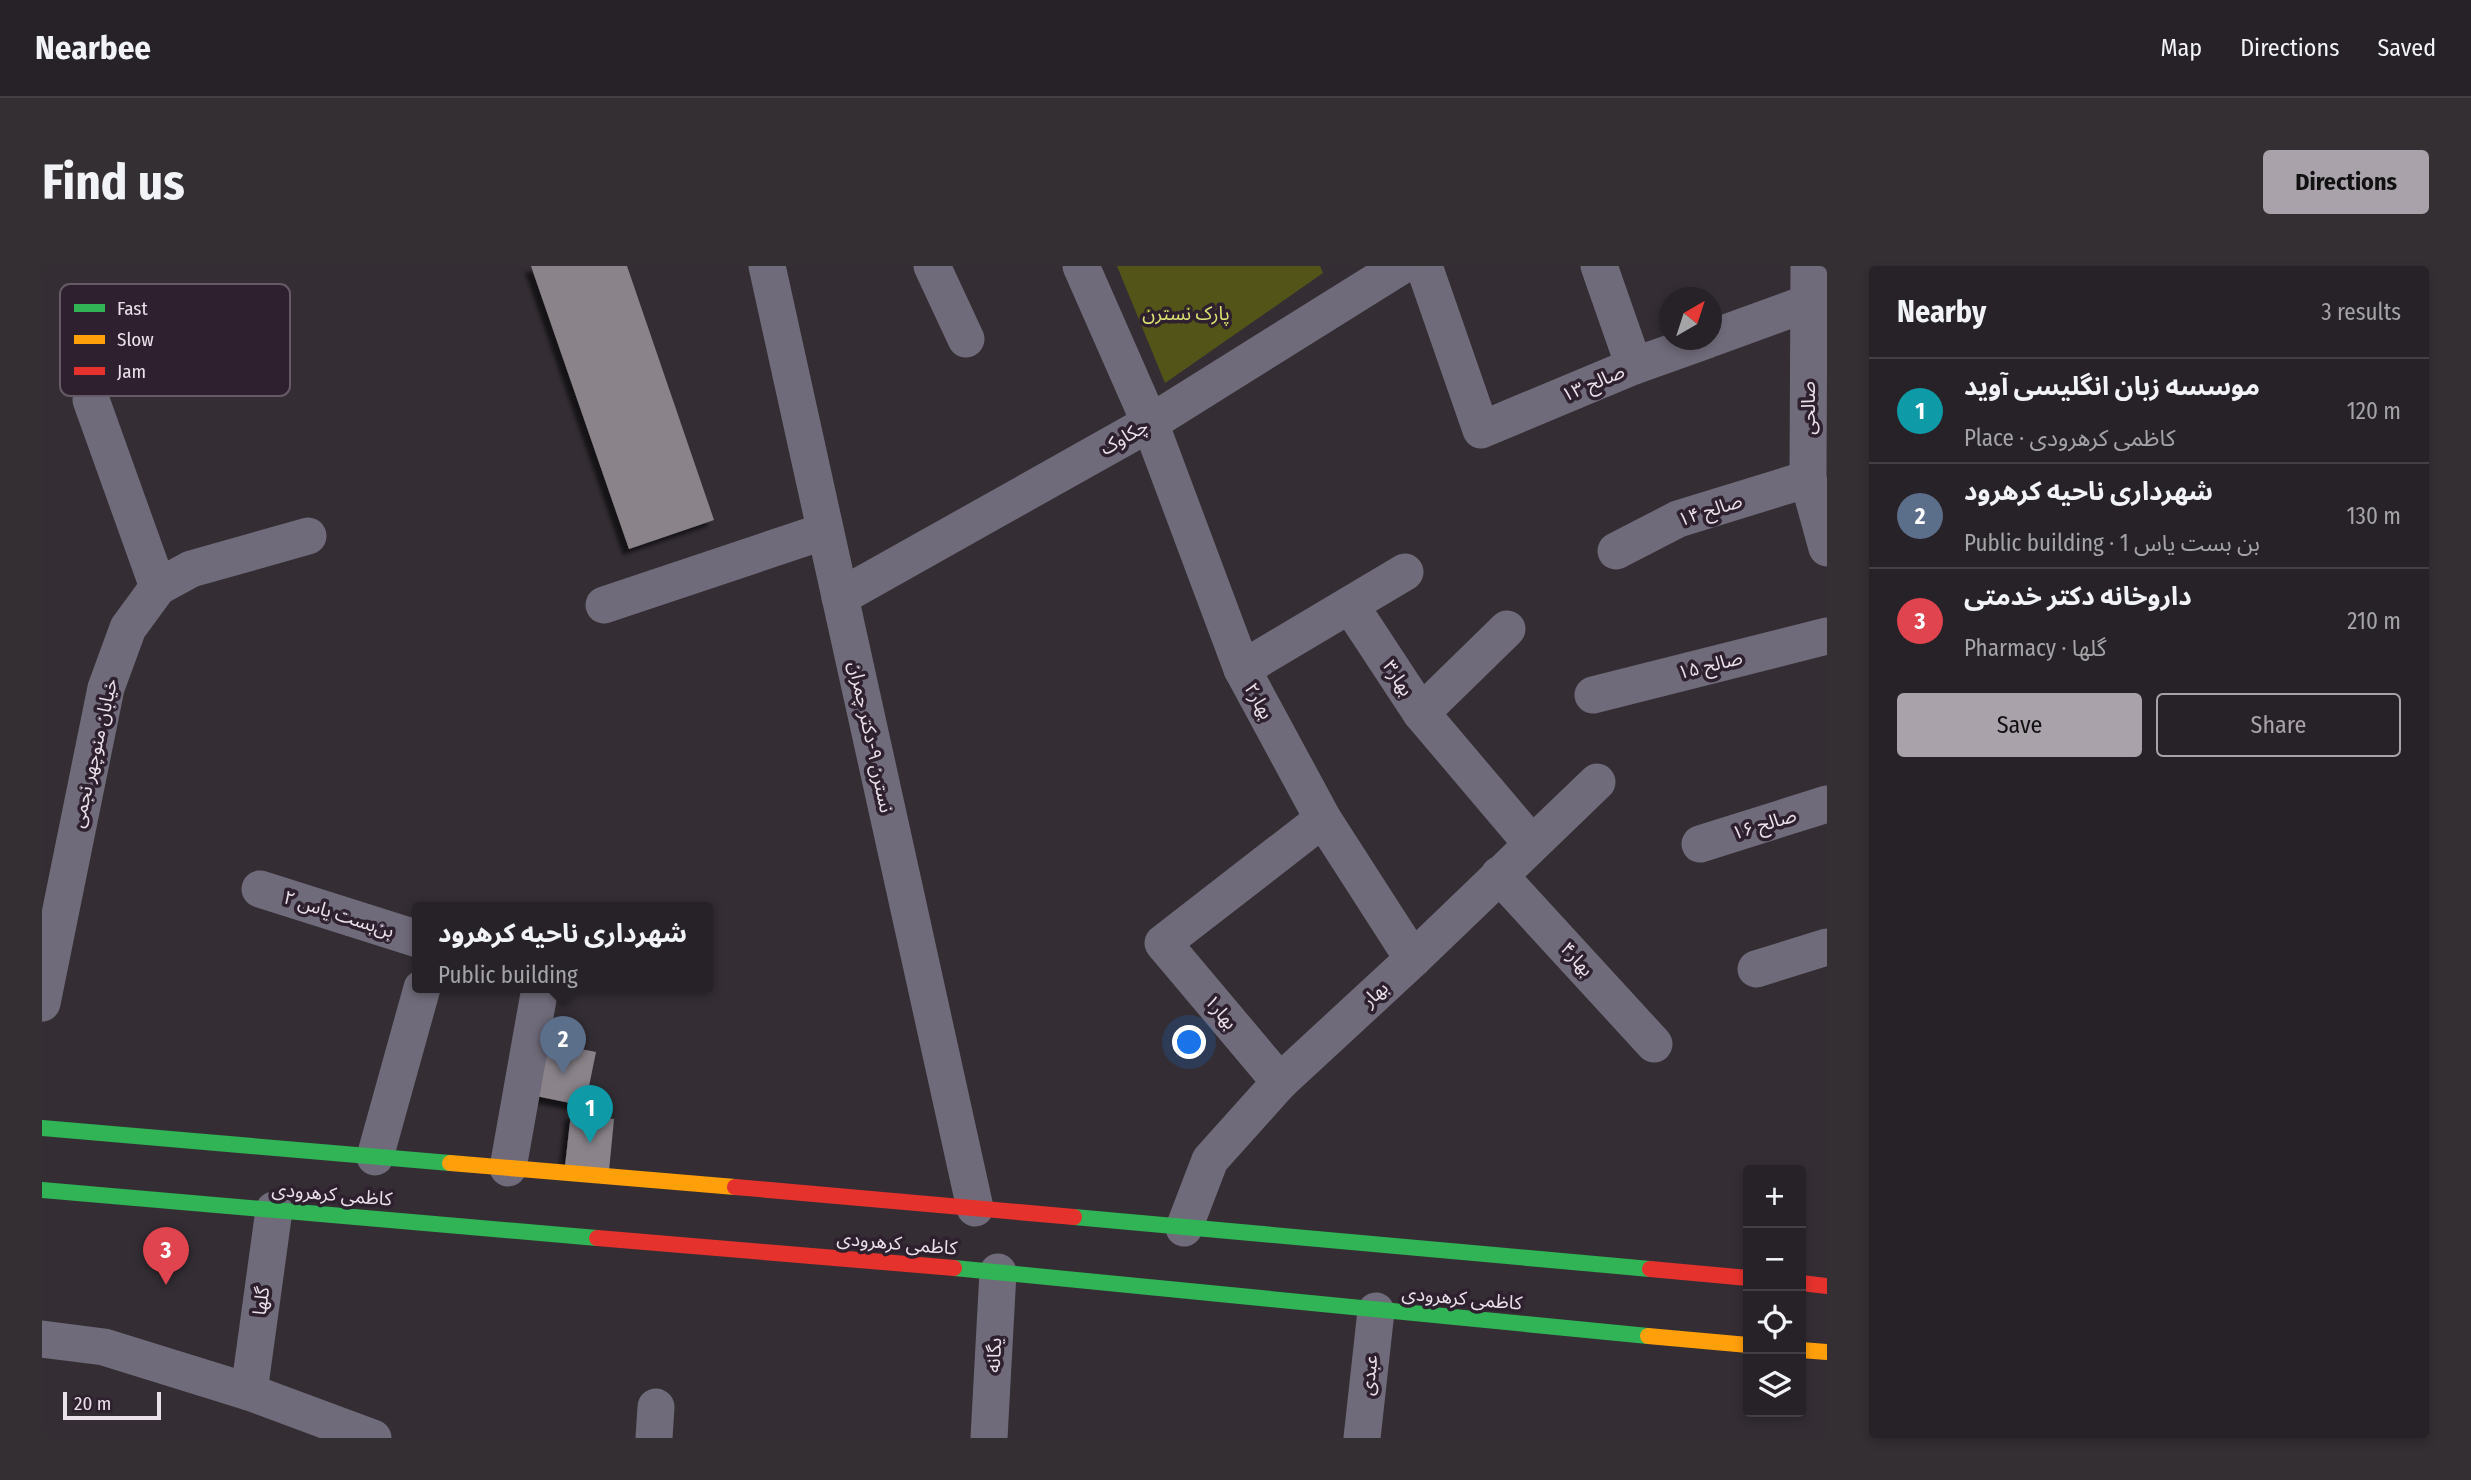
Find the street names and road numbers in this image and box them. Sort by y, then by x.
street label: صالح ۱۳ [1558,359,1629,409]
street label: صالحی [1797,381,1820,435]
street label: چکاوک [1096,414,1153,461]
street label: صالح ۱۴ [1675,489,1746,534]
street label: صالح ۱۵ [1675,646,1746,687]
street label: بهار۳ [1378,656,1418,700]
street label: نسترن ۹-دکتر چمران [843,659,898,815]
street label: خیابان منوچهر نجمی [66,676,123,830]
street label: بهار۲ [1240,679,1278,723]
street label: صالح ۱۶ [1729,803,1800,848]
street label: بن‌بست یاس ۲ [281,885,397,943]
street label: بهار۴ [1556,937,1598,981]
street label: بهار [1356,976,1393,1012]
street label: بهار۱ [1200,990,1242,1034]
street label: کاظمی کرهرودی [271,1177,394,1211]
street label: کاظمی کرهرودی [836,1226,959,1260]
street label: کاظمی کرهرودی [1401,1281,1524,1315]
street label: گلها [248,1284,275,1317]
street label: یگانه [982,1337,1006,1373]
street label: عبدی [1355,1354,1383,1396]

